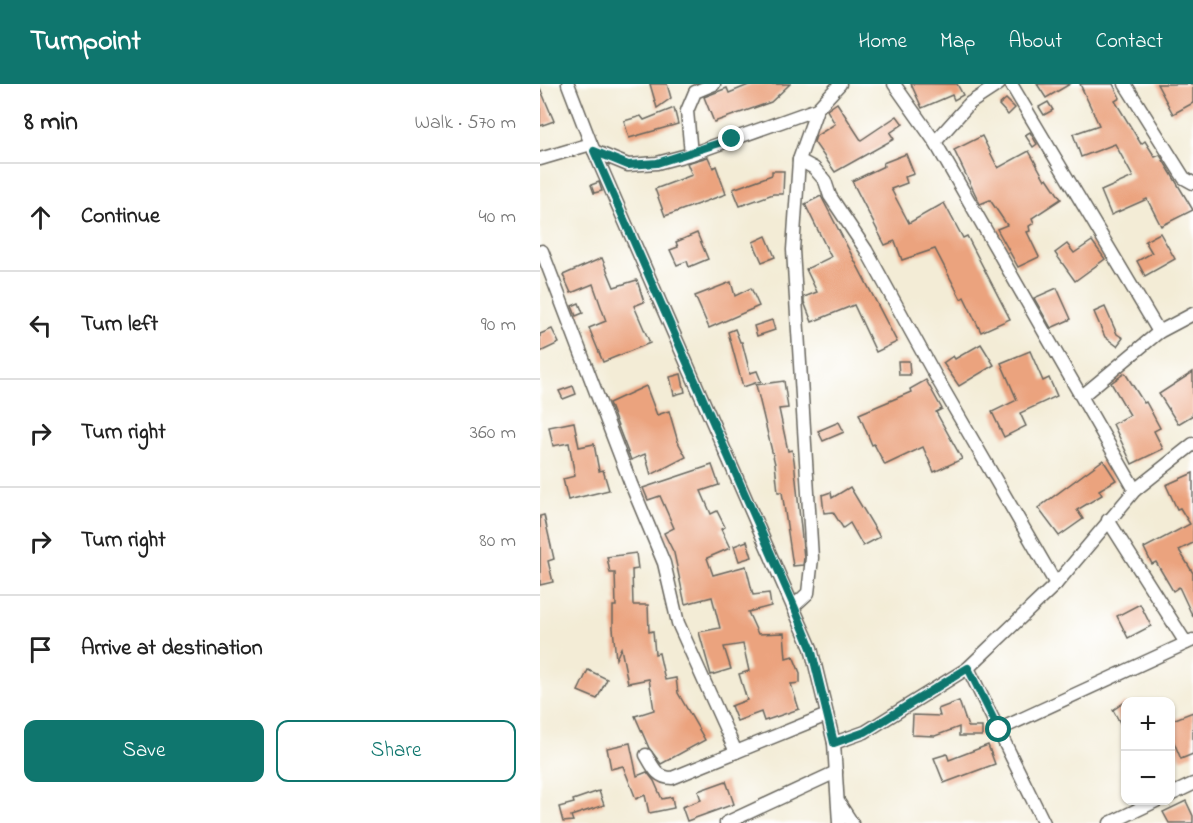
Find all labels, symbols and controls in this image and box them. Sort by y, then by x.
text: Turnpoint [30,22,141,63]
text: Home [858,27,907,57]
text: Map [940,27,975,57]
text: About [1008,27,1062,57]
text: Contact [1095,27,1163,57]
text: 8 min [24,104,78,142]
text: Walk · 570 m [414,109,516,138]
route end [718,125,744,151]
icon: ahead [24,201,57,234]
text: Continue [81,201,160,233]
text: 40 m [479,203,516,232]
icon: left [24,309,57,342]
text: Turn left [81,309,158,341]
text: 90 m [481,311,516,340]
icon: right [24,417,57,450]
text: Turn right [81,417,166,449]
text: 360 m [470,419,516,448]
icon: right [24,525,57,558]
text: Turn right [81,525,166,557]
text: 80 m [479,527,516,556]
icon: arrive [24,633,57,666]
text: Arrive at destination [81,633,263,665]
map controls [1121,697,1175,805]
button: + [1121,697,1175,751]
route start [985,716,1011,742]
button: Save [24,720,264,782]
button: Share [276,720,516,782]
button: − [1121,751,1175,805]

